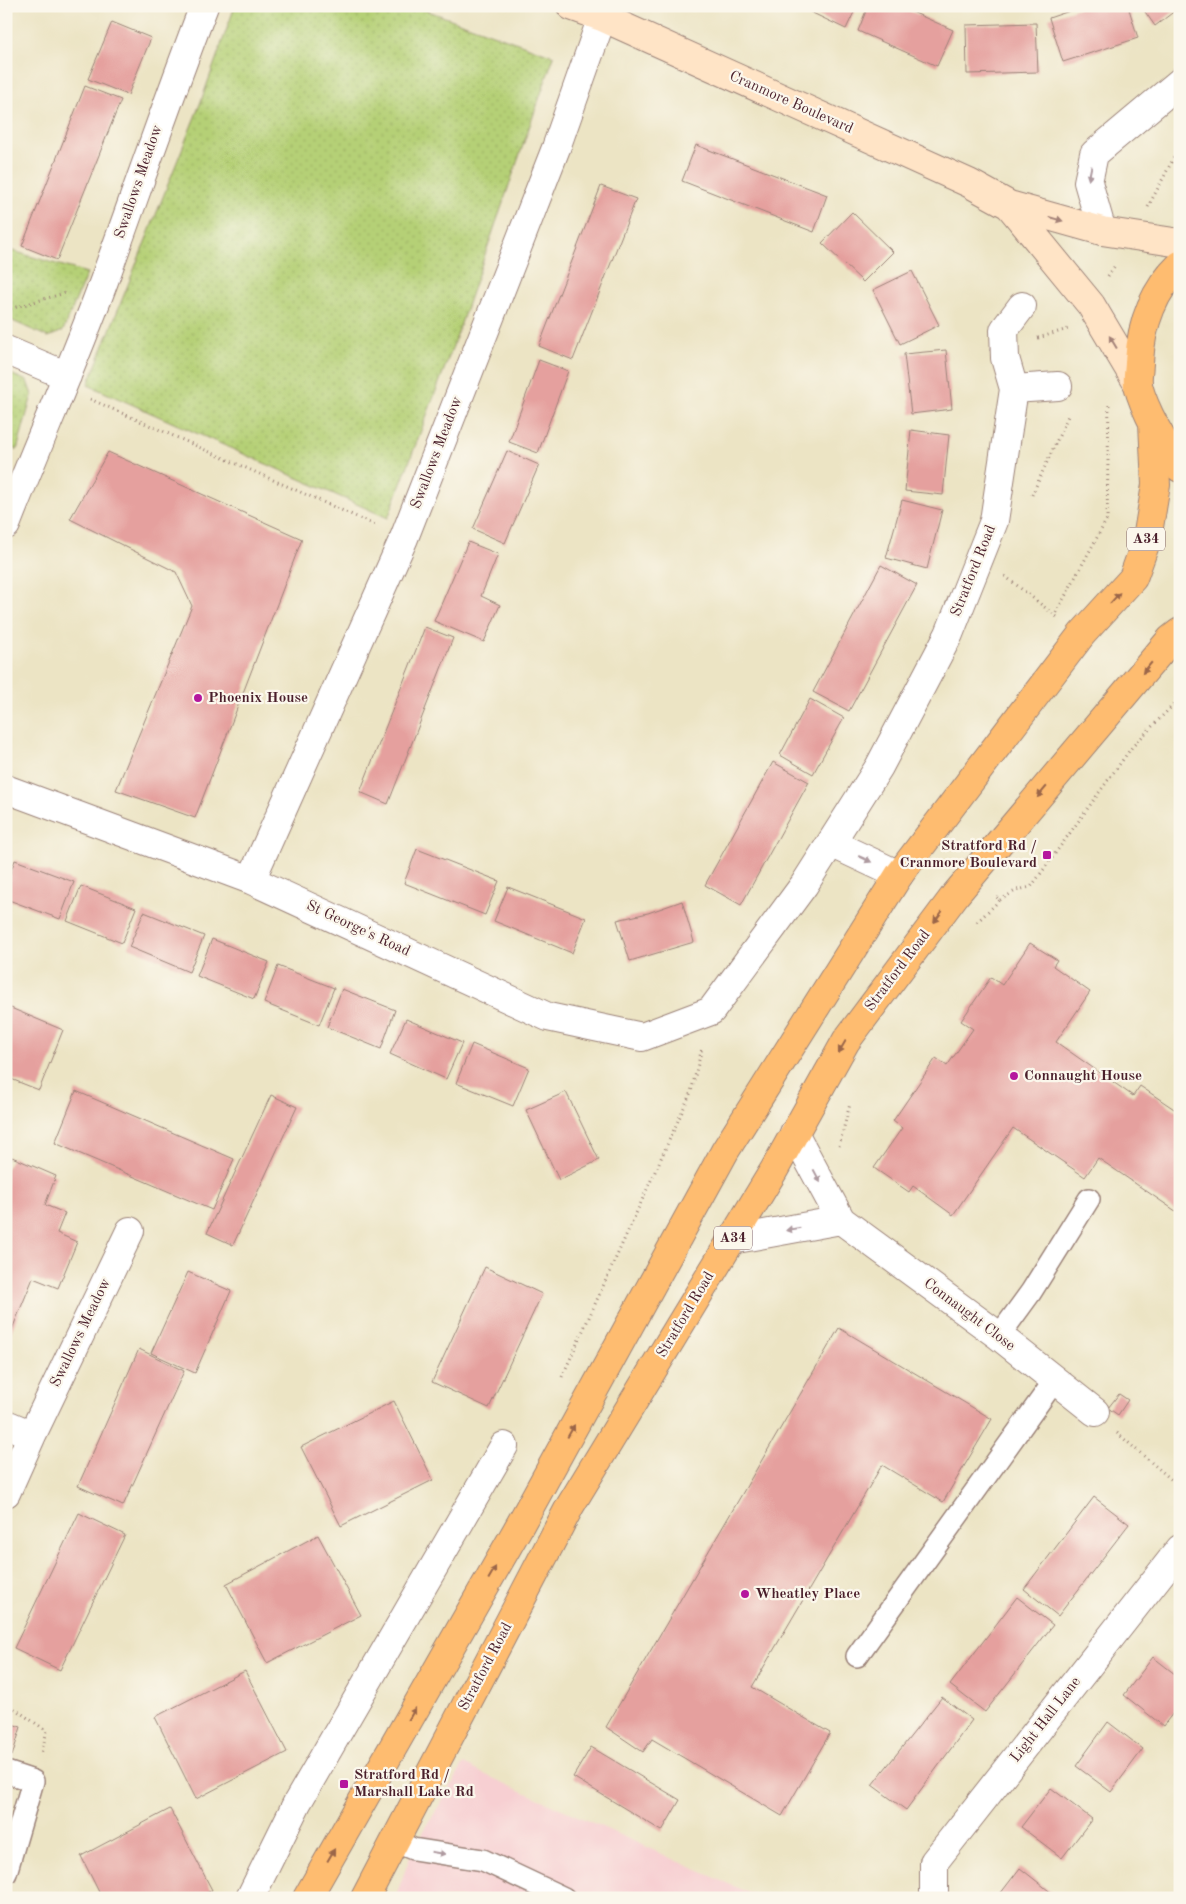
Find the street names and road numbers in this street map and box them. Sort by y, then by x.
street label: Cranmore Boulevard [727,69,855,137]
street label: Swallows Meadow [113,123,166,241]
street label: Swallows Meadow [409,394,465,511]
street label: Stratford Road [949,523,999,619]
road number: A34 [1127,528,1165,550]
street label: St George's Road [304,898,412,960]
street label: Stratford Road [863,927,933,1014]
road number: A34 [714,1226,752,1250]
street label: Stratford Road [654,1269,718,1361]
street label: Swallows Meadow [48,1276,114,1390]
street label: Connaught Close [921,1276,1017,1354]
street label: Stratford Road [457,1620,516,1714]
street label: Light Hall Lane [1008,1674,1084,1766]

